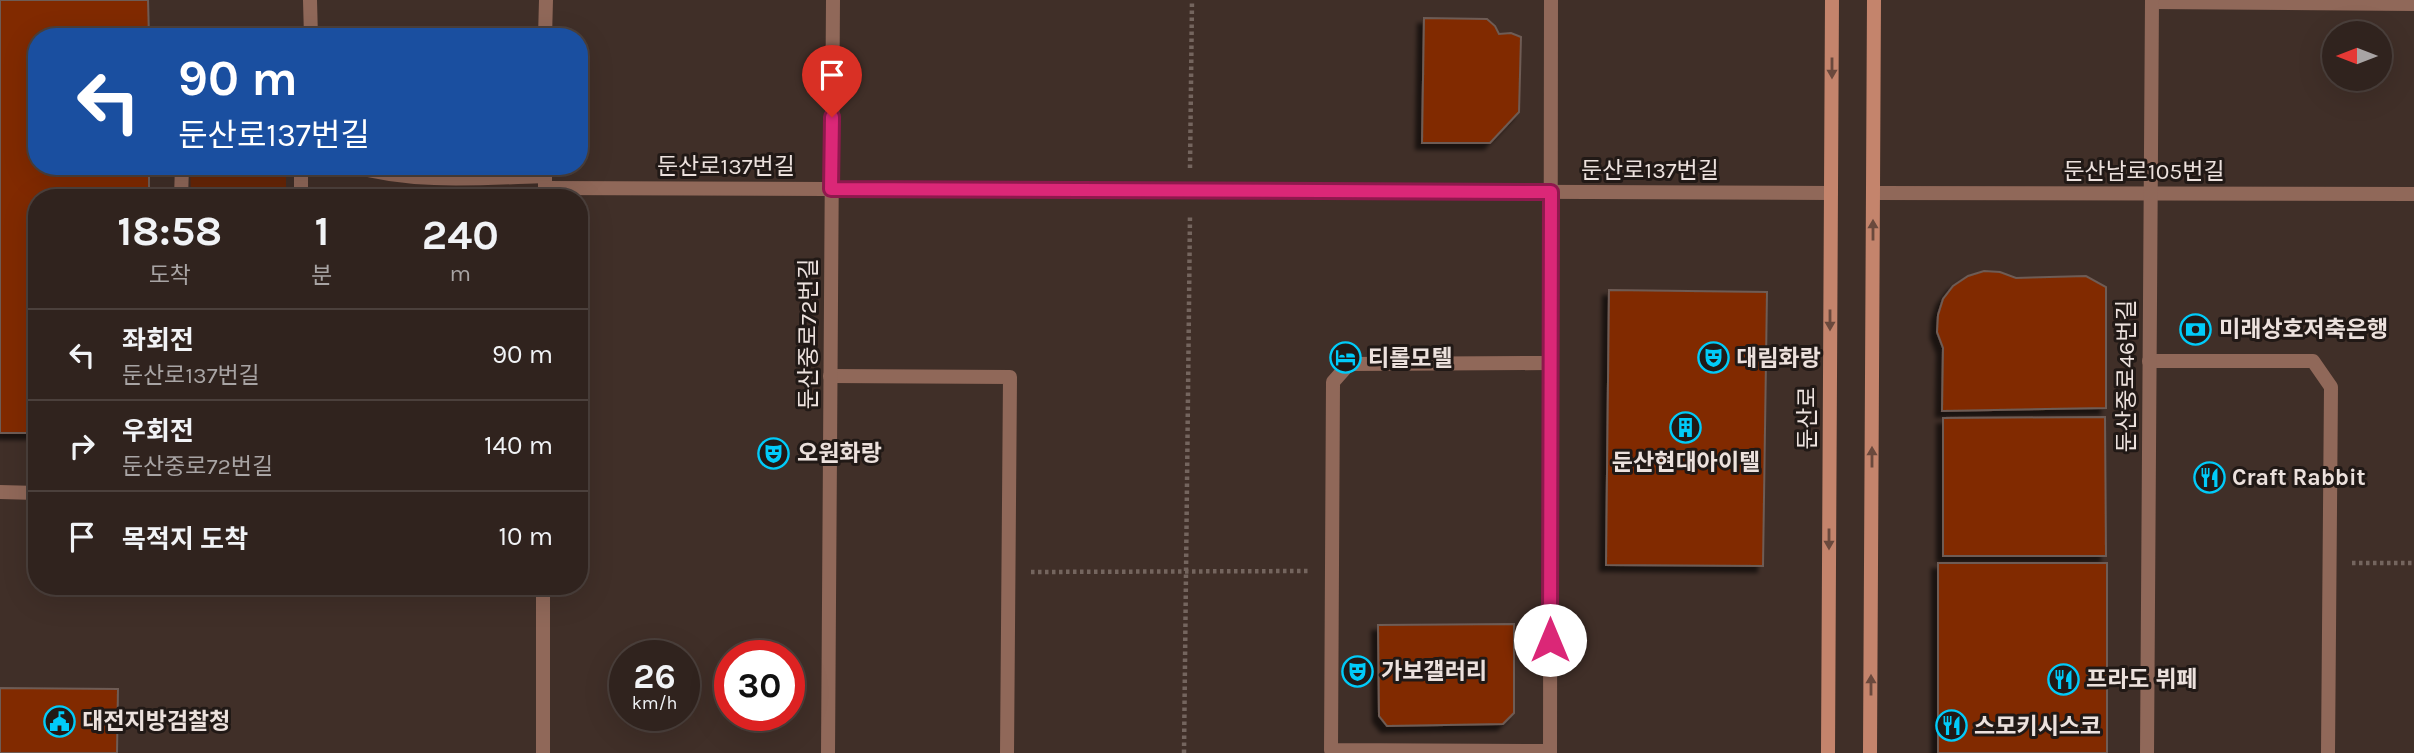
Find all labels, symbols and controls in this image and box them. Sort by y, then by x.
north arrow [2322,21,2392,91]
map controls [2322,21,2392,91]
pin [802,45,862,117]
text: 90 m [178,50,298,107]
icon: left [63,56,154,147]
icon: arrive [813,56,851,94]
one-way arrow [1826,57,1838,79]
text: 둔산로137번길 [178,117,370,154]
street label: 둔산로137번길 [657,153,795,180]
street label: 둔산로137번길 [1581,157,1719,184]
street label: 둔산남로105번길 [2063,158,2225,185]
text: 18:58 [117,206,222,256]
text: 1 [315,206,330,256]
text: 240 [422,210,499,260]
one-way arrow [1867,219,1879,241]
street label: 둔산중로72번길 [795,258,822,410]
text: m [450,260,471,287]
text: 도착 [149,262,191,289]
text: 분 [311,262,333,289]
street label: 둔산중로46번길 [2113,300,2140,452]
one-way arrow [1824,309,1836,331]
bank icon: 미래상호저축은행 [2179,312,2213,346]
place label: 미래상호저축은행 [2219,316,2388,343]
text: 좌회전 [122,325,194,356]
icon: left [63,336,101,374]
text: 90 m [492,339,553,370]
hotel icon: 티롤모텔 [1328,341,1362,375]
theatre icon: 대림화랑 [1696,341,1730,375]
place label: 티롤모텔 [1368,345,1453,372]
place label: 대림화랑 [1736,345,1821,372]
text: 둔산로137번길 [122,362,260,389]
street label: 둔산로 [1794,386,1821,450]
building icon: 둔산현대아이텔 [1669,411,1703,445]
text: 우회전 [122,416,194,447]
icon: right [63,427,101,465]
text: 140 m [484,430,553,461]
theatre icon: 오원화랑 [757,436,791,470]
place label: 오원화랑 [797,440,882,467]
one-way arrow [1866,446,1878,468]
place label: 둔산현대아이텔 [1612,449,1760,476]
text: 둔산중로72번길 [122,453,273,480]
restaurant icon: Craft Rabbit [2192,460,2226,494]
place label: Craft Rabbit [2232,464,2366,491]
icon: arrive [63,518,101,556]
text: 10 m [498,521,553,552]
text: 목적지 도착 [122,524,248,555]
one-way arrow [1823,529,1835,551]
position arrow [1513,603,1587,677]
speed limit sign: 30 [714,640,805,731]
theatre icon: 가보갤러리 [1341,654,1375,688]
text: 26 [633,656,676,697]
place label: 가보갤러리 [1381,658,1487,685]
restaurant icon: 프라도 뷔페 [2046,662,2080,696]
place label: 프라도 뷔페 [2086,666,2198,693]
one-way arrow [1865,674,1877,696]
text: km/h [632,692,677,714]
public building icon: 대전지방검찰청 [42,704,76,738]
place label: 대전지방검찰청 [82,708,230,735]
restaurant icon: 스모키시스코 [1934,709,1968,743]
place label: 스모키시스코 [1974,713,2101,740]

